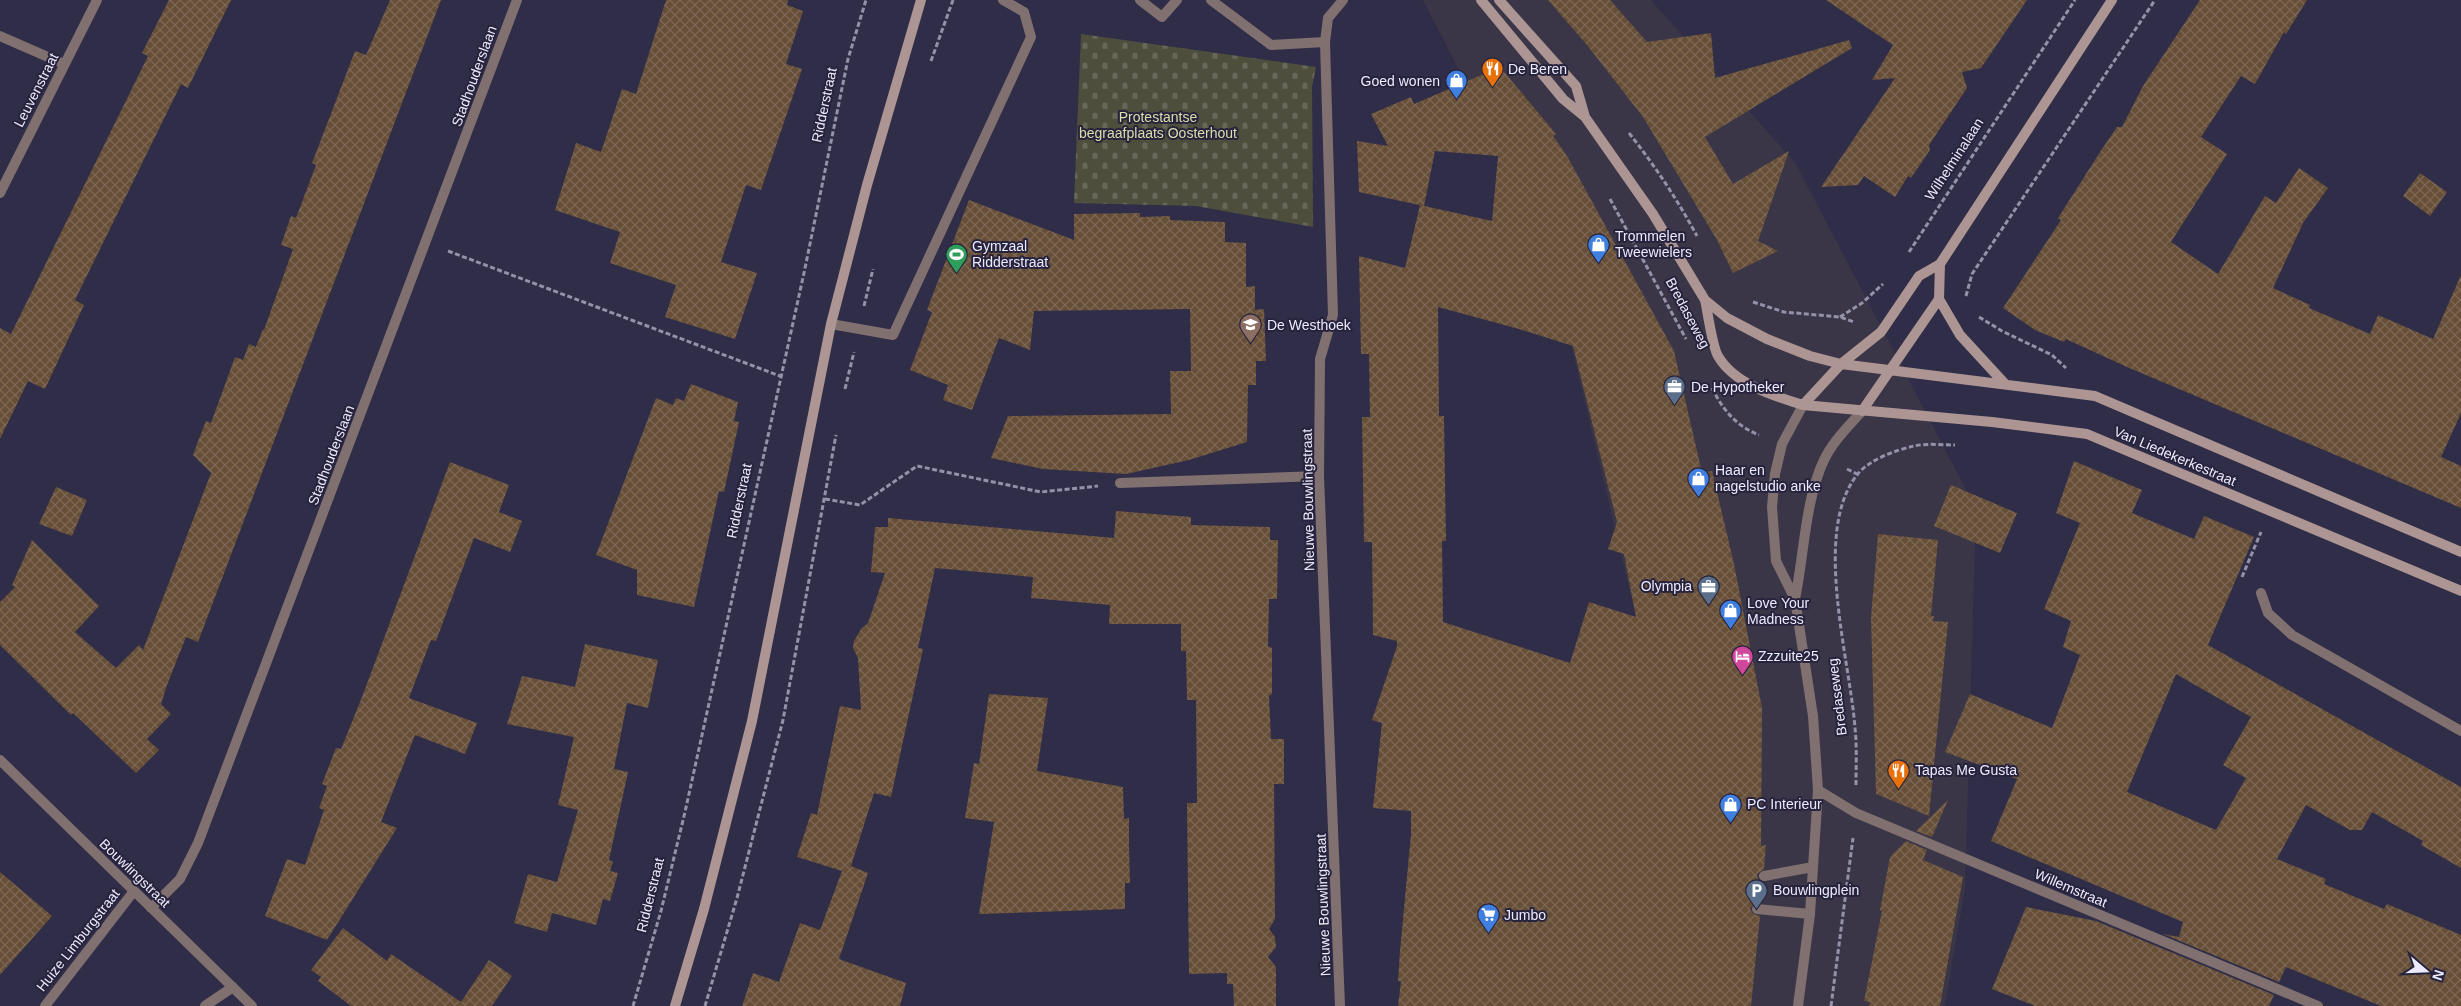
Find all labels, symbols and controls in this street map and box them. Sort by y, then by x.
street label: Stadhouderslaan [448,24,500,128]
street label: Leuvenstraat [10,50,62,130]
restaurant icon: De Beren [1480,57,1504,88]
place label: De Beren [1508,61,1567,77]
street label: Ridderstraat [808,66,840,144]
shop icon: Goed wonen [1444,69,1468,100]
place label: Goed wonen [1361,73,1440,89]
park label: Protestantse begraafplaats Oosterhout [1079,109,1237,141]
street label: Wilhelminalaan [1921,115,1987,203]
place label: Trommelen Tweewielers [1615,228,1692,260]
shop icon: Trommelen Tweewielers [1587,232,1611,263]
place label: Gymzaal Ridderstraat [972,238,1048,270]
sports icon: Gymzaal Ridderstraat [944,242,968,273]
street label: Bredaseweg [1663,275,1713,351]
school or university icon: De Westhoek [1239,313,1263,344]
place label: De Westhoek [1267,317,1352,333]
office icon: De Hypotheker [1663,375,1687,406]
place label: De Hypotheker [1691,379,1785,395]
street label: Stadhouderslaan [305,403,357,507]
street label: Van Liedekerkestraat [2111,423,2239,489]
street label: Nieuwe Bouwlingstraat [1299,429,1317,571]
street label: Ridderstraat [723,462,755,540]
place label: Haar en nagelstudio anke [1715,462,1821,494]
shop icon: Haar en nagelstudio anke [1687,466,1711,497]
office icon: Olympia [1696,574,1720,605]
place label: Olympia [1641,578,1692,594]
place label: Love Your Madness [1747,595,1810,627]
shop icon: Love Your Madness [1719,599,1743,630]
hotel icon: Zzzuite25 [1730,644,1754,675]
place label: Zzzuite25 [1758,648,1819,664]
street label: Bredaseweg [1824,657,1850,737]
restaurant icon: Tapas Me Gusta [1887,758,1911,789]
place label: Tapas Me Gusta [1915,762,2017,778]
shop icon: PC Interieur [1719,792,1743,823]
place label: PC Interieur [1747,796,1822,812]
street label: Nieuwe Bouwlingstraat [1313,833,1333,976]
street label: Bouwlingstraat [96,835,174,911]
street label: Ridderstraat [633,856,667,934]
street label: Willemstraat [2032,866,2110,910]
parking icon: Bouwlingplein [1745,878,1769,909]
place label: Bouwlingplein [1773,882,1859,898]
street label: Huize Limburgstraat [33,886,123,994]
supermarket icon: Jumbo [1476,903,1500,934]
place label: Jumbo [1504,907,1546,923]
north arrow [2401,946,2451,996]
text: N [2429,968,2448,983]

